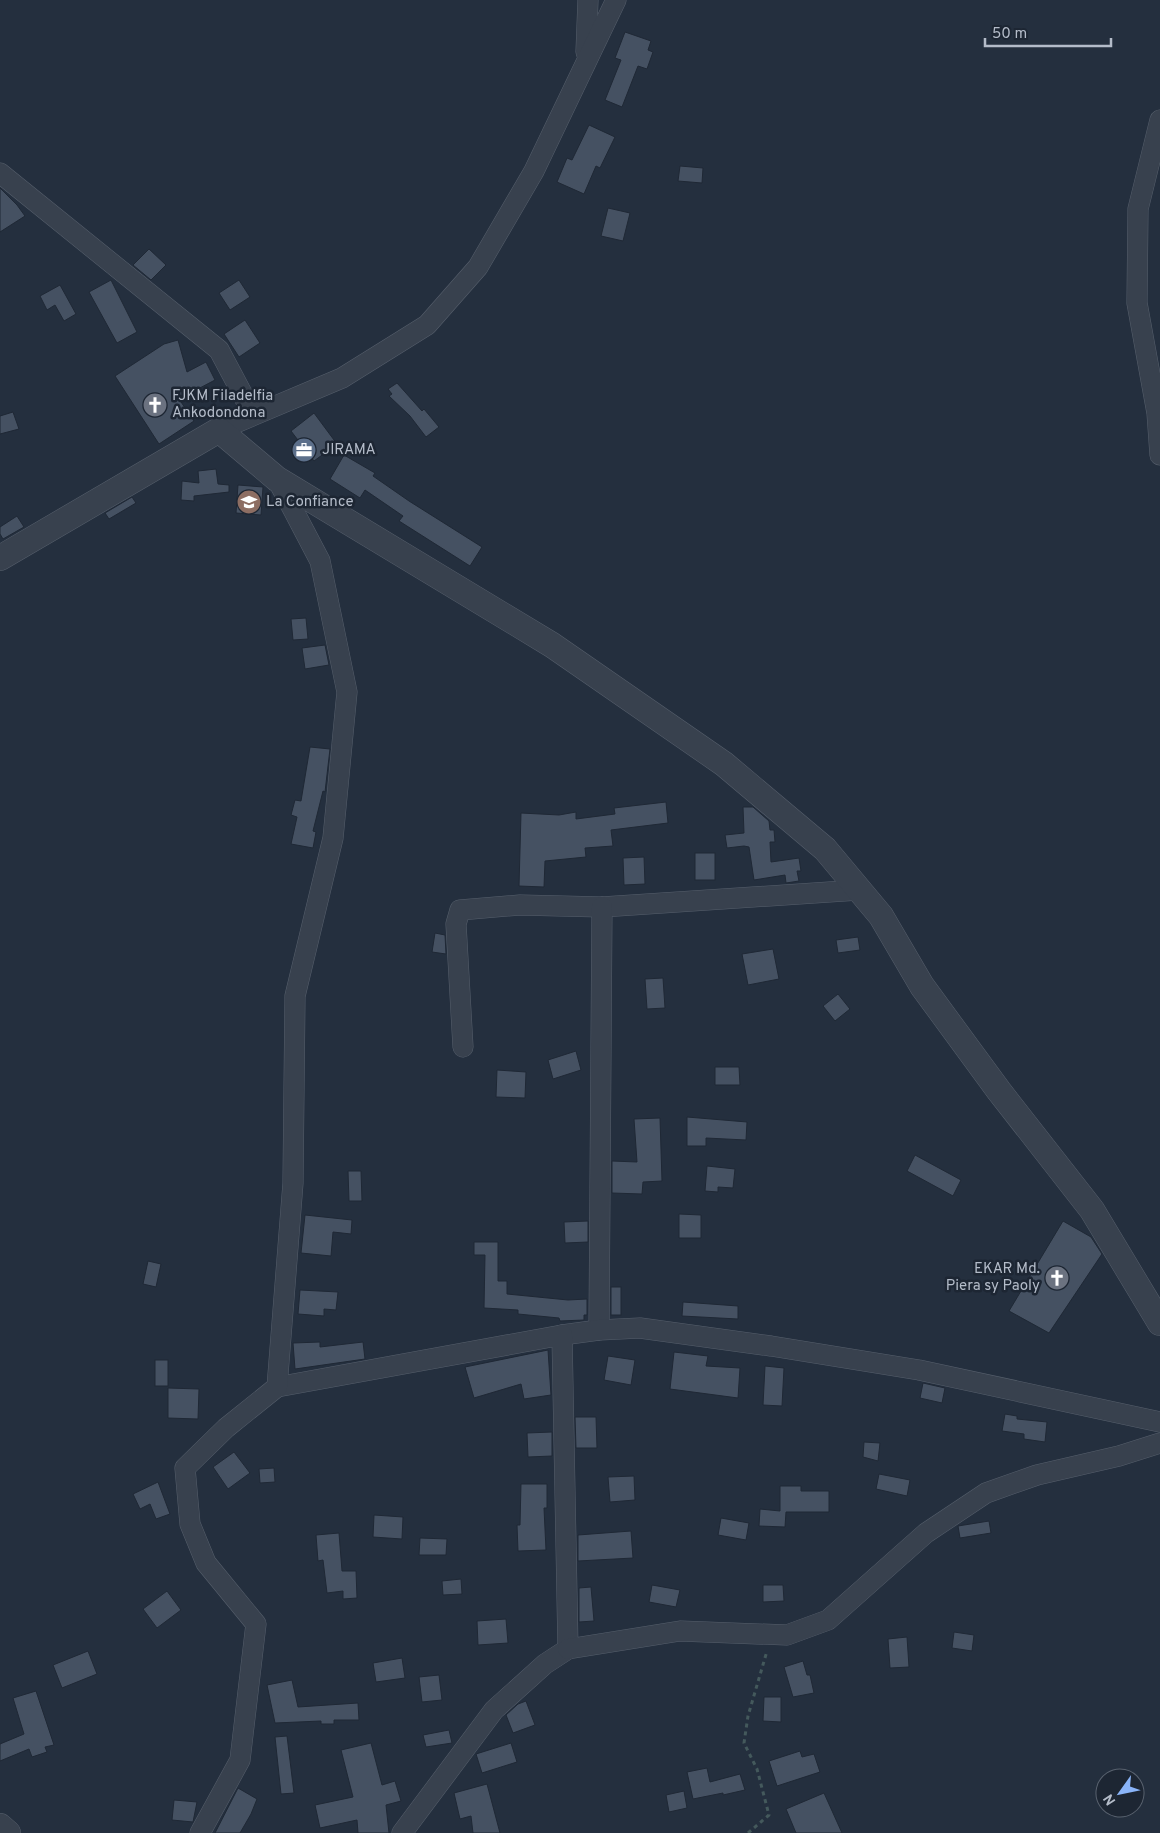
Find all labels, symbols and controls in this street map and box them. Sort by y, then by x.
scale bar [985,15,1111,47]
text: 50 m [992,25,1027,44]
place label: FJKM Filadelfia Ankodondona [172,387,273,423]
church icon: FJKM Filadelfia Ankodondona [142,392,168,418]
office icon: JIRAMA [291,437,317,463]
place label: JIRAMA [322,441,376,460]
school or university icon: La Confiance [236,489,262,515]
place label: La Confiance [266,493,354,512]
place label: EKAR Md. Piera sy Paoly [946,1260,1040,1296]
church icon: EKAR Md. Piera sy Paoly [1044,1265,1070,1291]
north arrow [1095,1768,1145,1818]
text: N [1100,1790,1120,1808]

